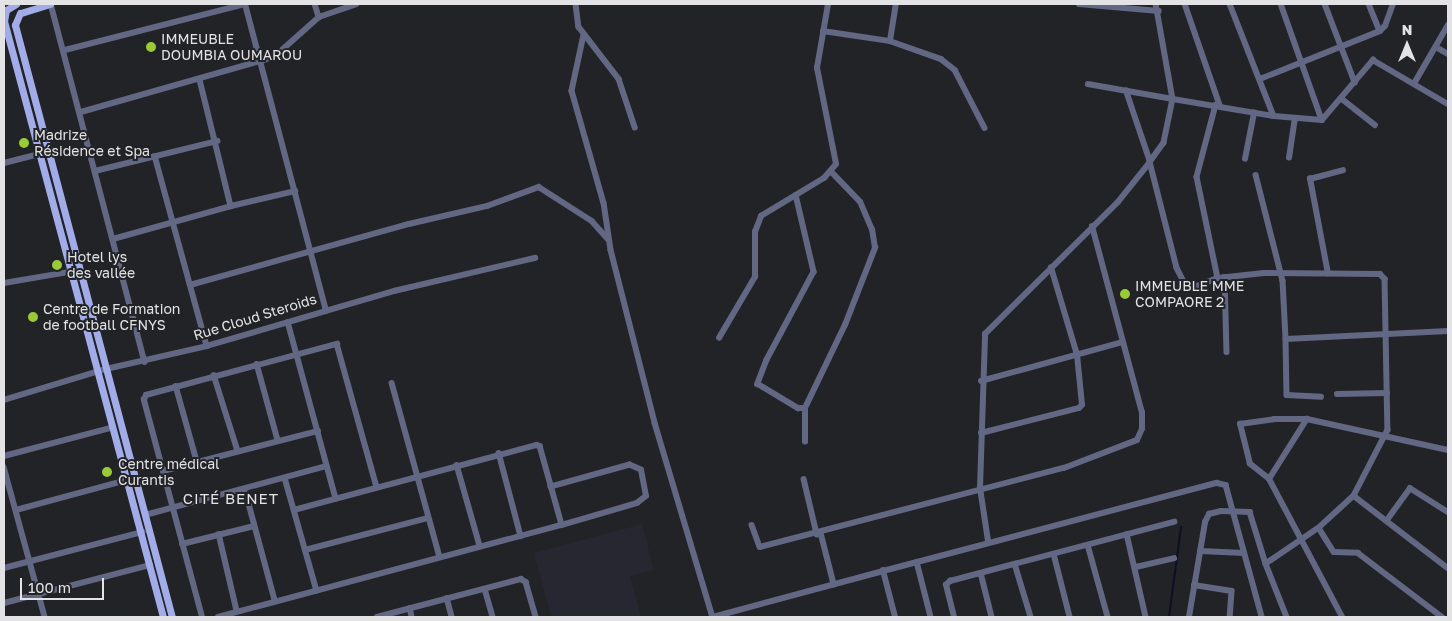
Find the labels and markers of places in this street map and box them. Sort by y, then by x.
place label: IMMEUBLE DOUMBIA OUMAROU [161,31,302,64]
marker: IMMEUBLE DOUMBIA OUMAROU [145,41,157,53]
place label: Madrize Résidence et Spa [34,127,150,160]
marker: Madrize Résidence et Spa [18,137,30,149]
place label: Hotel lys des vallée [67,249,135,282]
marker: Hotel lys des vallée [51,259,63,271]
place label: IMMEUBLE MME COMPAORE 2 [1135,278,1244,310]
marker: IMMEUBLE MME COMPAORE 2 [1119,288,1131,300]
place label: Centre de Formation de football CFNYS [43,301,180,334]
marker: Centre de Formation de football CFNYS [27,311,39,323]
place label: Centre médical Curantis [118,456,220,488]
marker: Centre médical Curantis [100,465,114,479]

